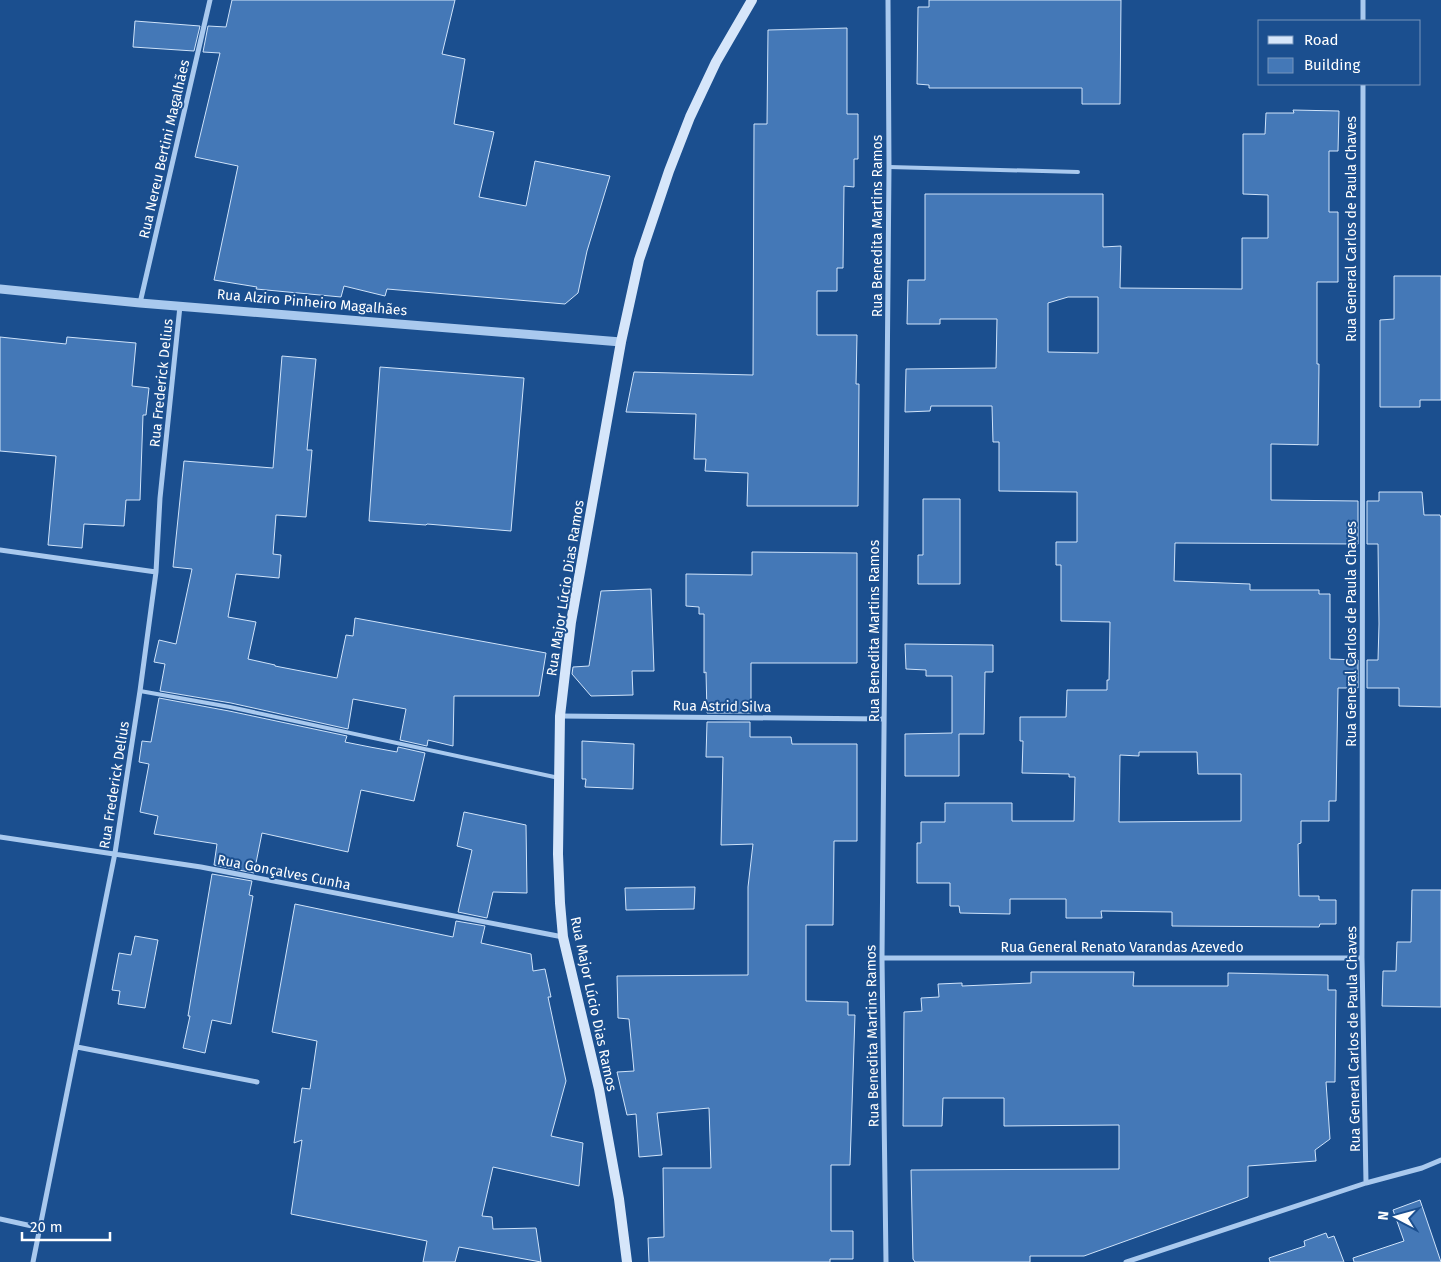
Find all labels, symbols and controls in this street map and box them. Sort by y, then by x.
legend [1258,20,1421,85]
text: Road [1304,31,1339,49]
text: Building [1304,56,1360,74]
street label: Rua Nereu Bertini Magalhães [136,58,193,240]
street label: Rua General Carlos de Paula Chaves [1343,115,1360,342]
street label: Rua Benedita Martins Ramos [869,134,886,317]
street label: Rua Alziro Pinheiro Magalhães [216,286,408,319]
street label: Rua Frederick Delius [146,317,177,448]
street label: Rua Major Lúcio Dias Ramos [543,498,588,677]
street label: Rua General Carlos de Paula Chaves [1343,520,1360,747]
street label: Rua Benedita Martins Ramos [866,539,883,722]
street label: Rua Astrid Silva [672,697,772,716]
street label: Rua Frederick Delius [96,719,133,850]
street label: Rua Gonçalves Cunha [216,851,352,894]
street label: Rua Major Lúcio Dias Ramos [567,915,620,1094]
street label: Rua General Carlos de Paula Chaves [1343,925,1364,1152]
street label: Rua General Renato Varandas Azevedo [1000,939,1244,956]
street label: Rua Benedita Martins Ramos [862,944,883,1127]
north arrow [1371,1192,1421,1242]
scale bar [22,1210,110,1242]
text: N [1375,1210,1393,1221]
text: 20 m [30,1218,63,1236]

